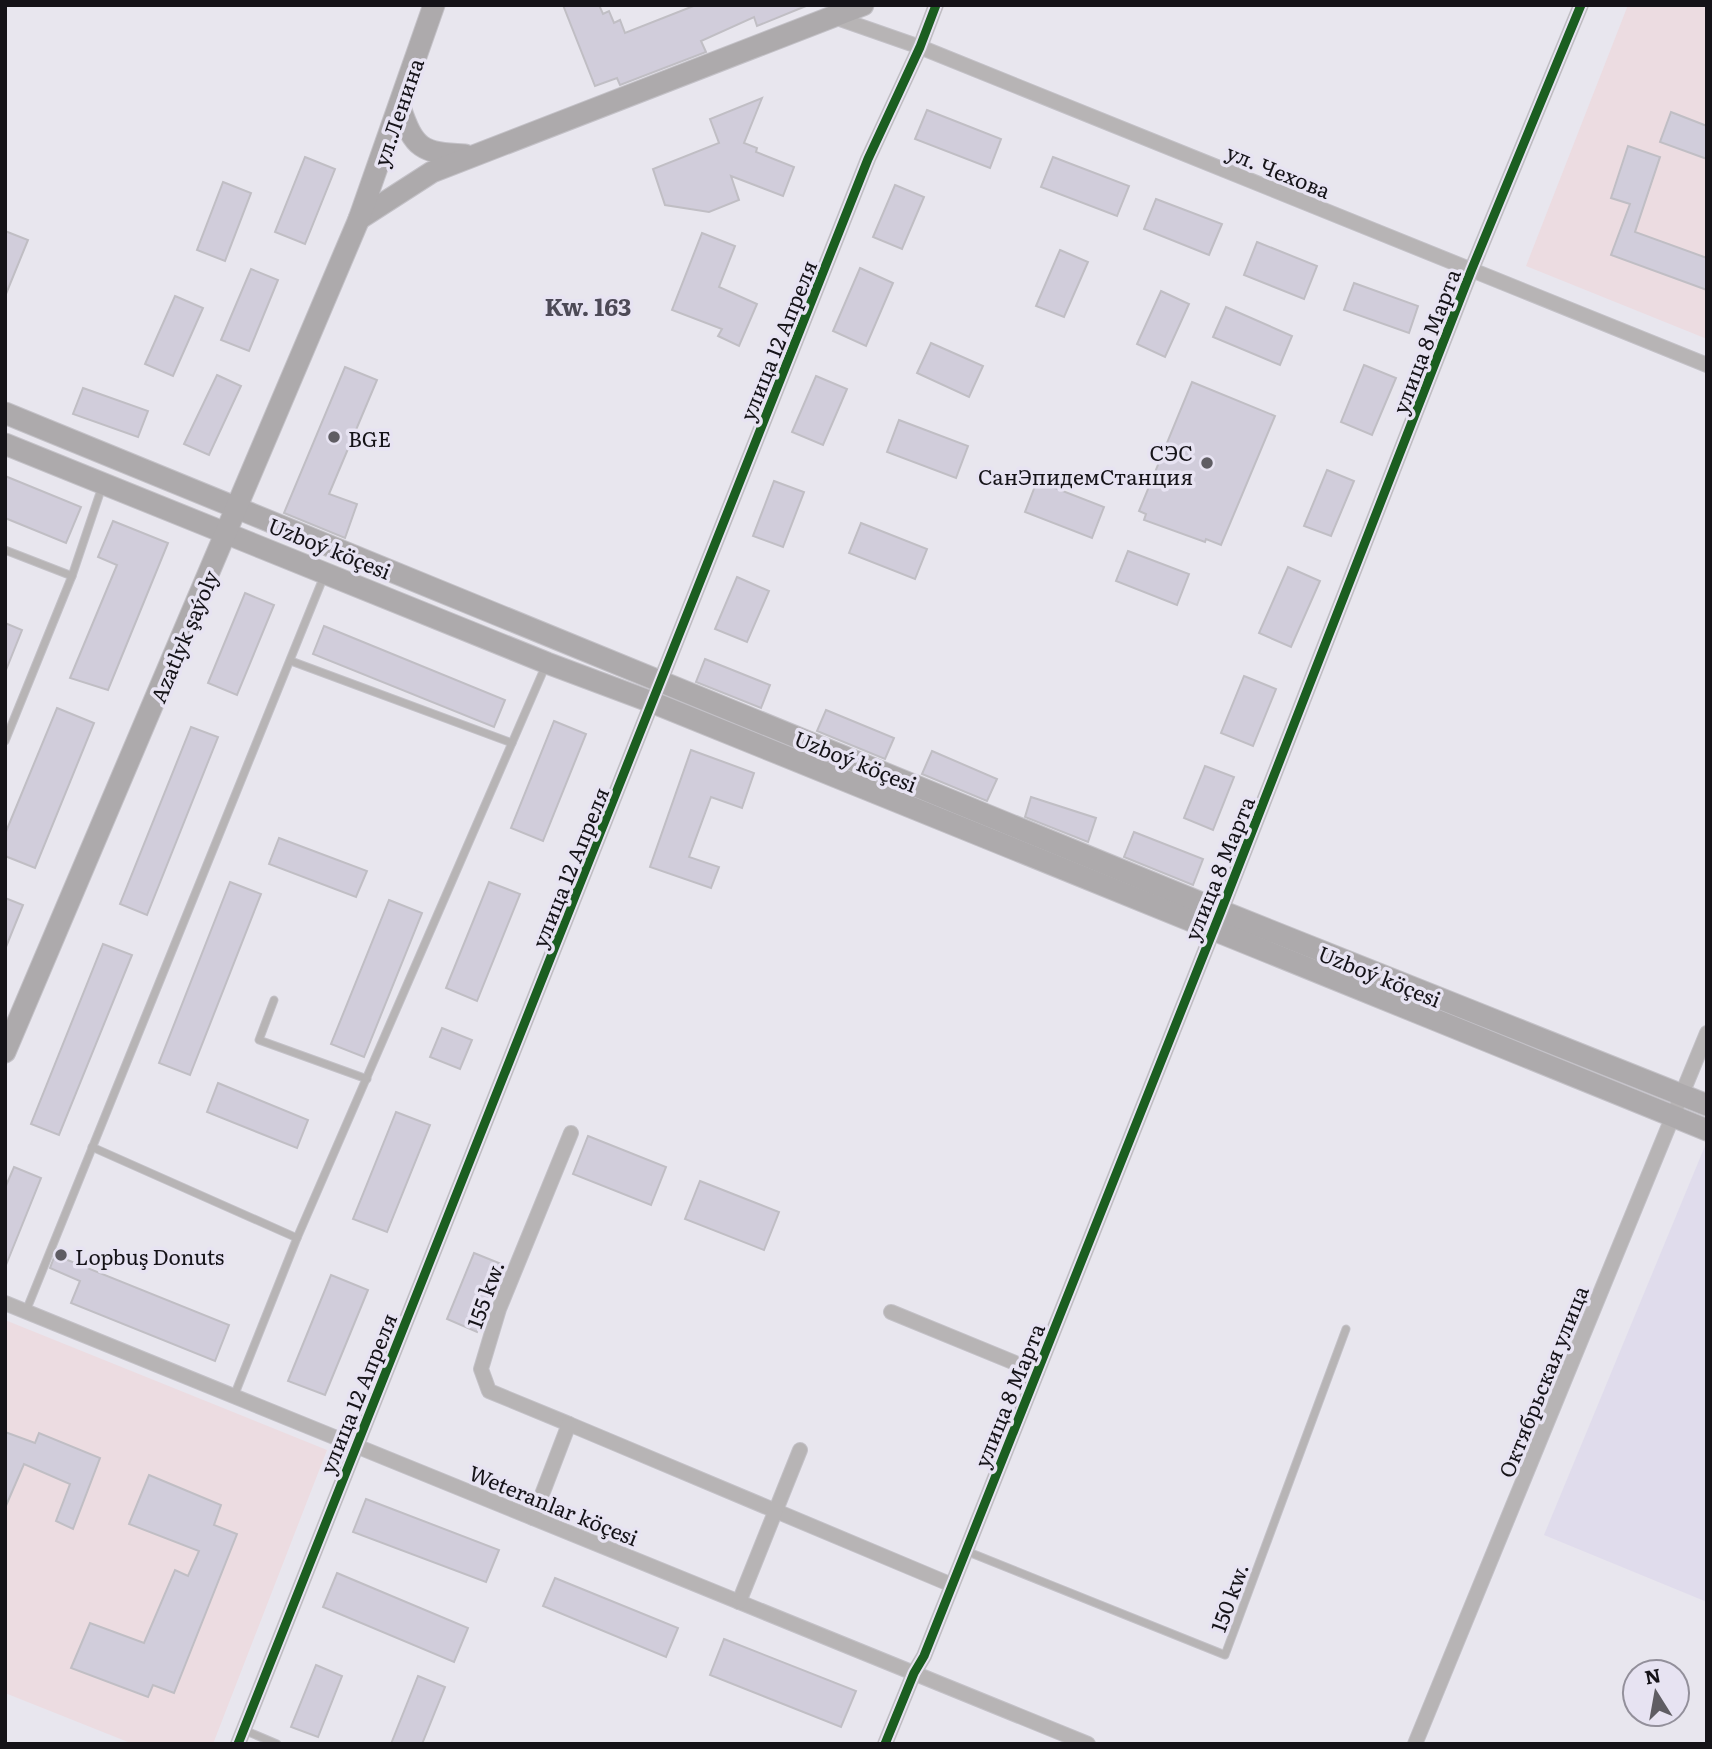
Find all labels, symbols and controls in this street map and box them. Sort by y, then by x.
street label: ул.Ленина [364,53,430,170]
street label: ул. Чехова [1222,135,1336,205]
street label: улица 12 Апреля [731,255,823,425]
street label: улица 8 Марта [1383,263,1467,418]
district label: Kw. 163 [545,288,632,323]
place label: BGE [348,422,391,453]
marker: BGE [326,429,342,445]
place label: СЭС СанЭпидемСтанция [978,436,1193,491]
marker: СЭС СанЭпидемСтанция [1199,455,1215,471]
street label: Uzboý köçesi [264,508,396,586]
street label: Azatlyk şaýoly [141,564,225,707]
street label: Uzboý köçesi [790,721,922,799]
street label: улица 12 Апреля [523,782,615,952]
street label: улица 8 Марта [1175,791,1261,945]
street label: Uzboý köçesi [1314,936,1446,1014]
place label: Lopbuş Donuts [75,1240,224,1271]
marker: Lopbuş Donuts [53,1247,69,1263]
street label: 155 kw. [457,1256,511,1332]
street label: Октябрьская улица [1489,1280,1595,1482]
street label: улица 12 Апреля [311,1308,403,1478]
street label: улица 8 Марта [965,1318,1051,1472]
street label: Weteranlar köçesi [465,1456,643,1552]
street label: 150 kw. [1201,1558,1255,1636]
north arrow [1621,1658,1691,1728]
text: N [1642,1660,1663,1691]

